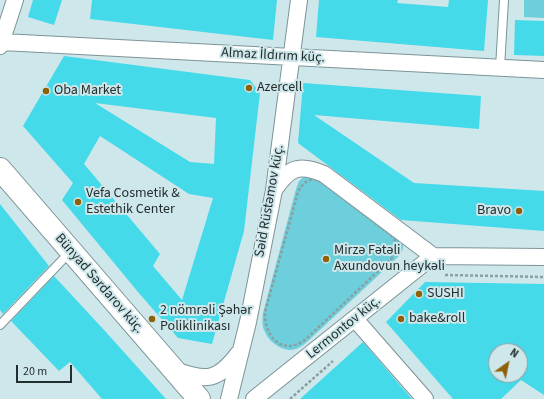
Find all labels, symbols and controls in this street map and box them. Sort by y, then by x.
street label: Almaz İldırım küç. [221,45,325,67]
place label: Azercell [257,80,302,96]
place label: Oba Market [54,83,121,99]
marker: Azercell [244,83,254,93]
marker: Oba Market [41,86,51,96]
street label: Səid Rüstəmov küç. [252,143,288,259]
place label: Vefa Cosmetik & Estethik Center [86,186,180,218]
marker: Vefa Cosmetik & Estethik Center [73,197,83,207]
place label: Bravo [477,203,511,219]
marker: Bravo [514,206,524,216]
street label: Bünyad Sərdarov küç. [51,231,147,337]
place label: Mirzə Fətəli Axundovun heykəli [334,243,445,276]
marker: Mirzə Fətəli Axundovun heykəli [321,254,331,264]
place label: SUSHI [427,286,464,302]
marker: SUSHI [414,289,424,299]
street label: Lermontov küç. [303,293,385,363]
place label: 2 nömrəli Şəhər Poliklinikası [160,303,252,336]
place label: bake&roll [409,311,465,327]
marker: 2 nömrəli Şəhər Poliklinikası [147,314,157,324]
marker: bake&roll [396,314,406,324]
north arrow [488,343,528,383]
text: N [507,345,521,362]
scale bar [18,357,74,383]
text: 20 m [23,363,47,380]

